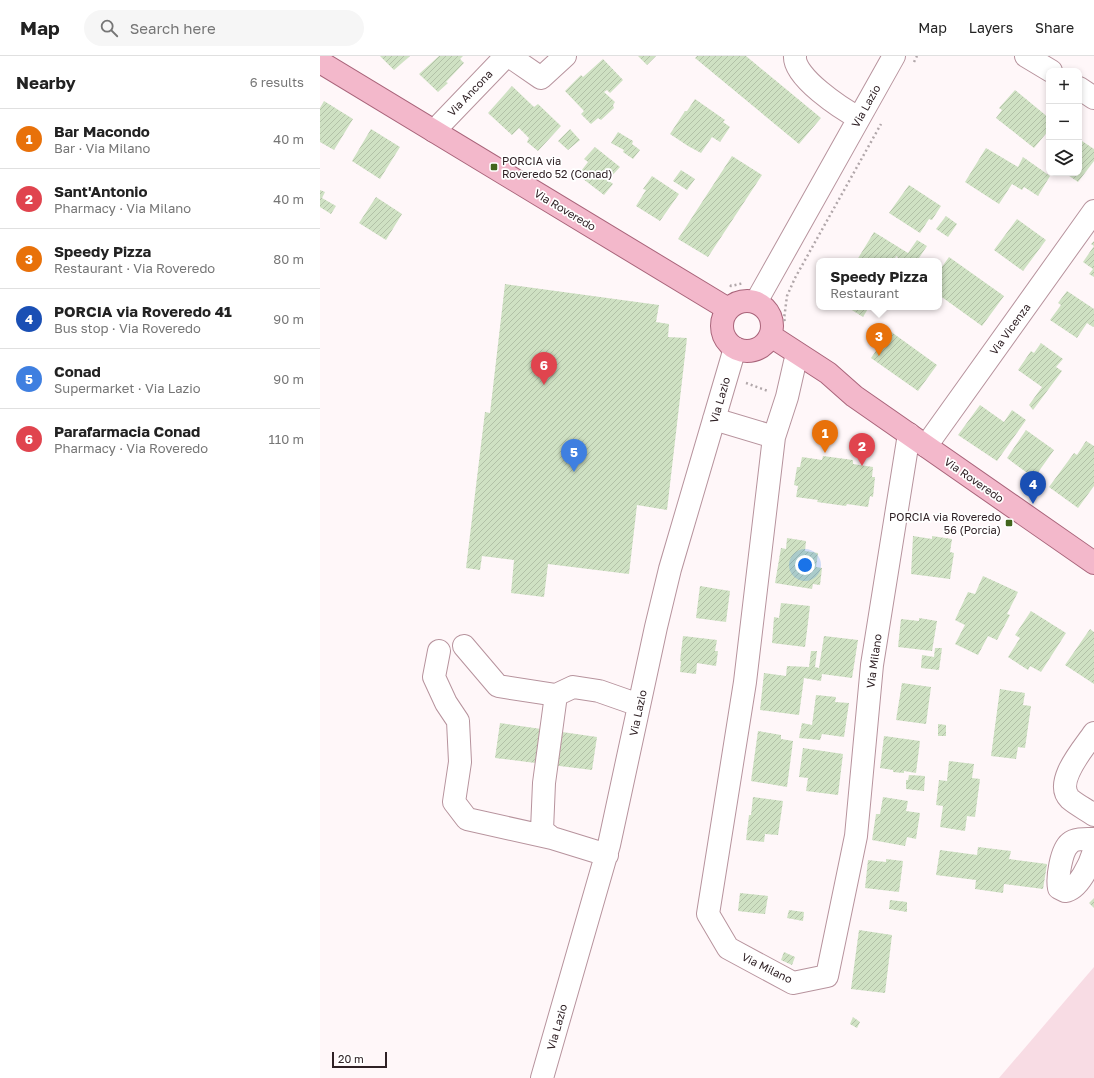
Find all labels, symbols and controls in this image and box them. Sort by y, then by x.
search box [84,10,364,46]
text: Map [20,16,60,39]
icon: search [98,17,120,39]
text: Search here [130,19,216,37]
text: Map [918,19,947,36]
text: Layers [969,19,1013,36]
text: Share [1035,19,1074,36]
street label: Via Ancona [444,67,495,118]
map controls [1046,68,1082,176]
button: + [1046,68,1082,104]
text: Nearby [16,72,76,93]
text: 6 results [250,74,304,90]
street label: Via Lazio [848,82,883,129]
button: − [1046,104,1082,140]
text: Bar Macondo [54,122,150,140]
text: 1 [26,131,32,147]
text: 40 m [273,131,304,147]
text: Bar · Via Milano [54,140,150,156]
button: layers [1046,140,1082,176]
place label: PORCIA via Roveredo 52 (Conad) [502,154,612,180]
marker: PORCIA via Roveredo 52 (Conad) [489,162,499,172]
text: Sant'Antonio [54,182,147,200]
street label: Via Roveredo [532,186,599,233]
text: 2 [25,191,33,207]
text: 40 m [273,191,304,207]
text: Pharmacy · Via Milano [54,200,191,216]
text: Speedy Pizza [54,242,151,260]
text: 3 [25,251,33,267]
text: 80 m [273,251,304,267]
popup [816,258,942,310]
text: Restaurant · Via Roveredo [54,260,215,276]
text: Speedy Pizza [830,267,928,285]
text: Restaurant [830,285,899,301]
street label: Via Vicenza [987,300,1033,357]
text: PORCIA via Roveredo 41 [54,302,232,320]
text: 4 [25,311,33,327]
text: 90 m [273,311,304,327]
text: Bus stop · Via Roveredo [54,320,201,336]
pin: 3 [866,323,892,356]
pin: 6 [531,352,557,385]
text: Conad [54,362,101,380]
text: 5 [25,371,33,387]
text: 90 m [273,371,304,387]
street label: Via Lazio [707,375,732,424]
text: Supermarket · Via Lazio [54,380,201,396]
pin: 1 [812,420,838,453]
text: Parafarmacia Conad [54,422,200,440]
text: 6 [25,431,33,447]
text: 110 m [269,431,304,447]
pin: 2 [849,433,875,466]
pin: 5 [561,439,587,472]
text: Pharmacy · Via Roveredo [54,440,208,456]
street label: Via Roveredo [942,454,1007,505]
pin: 4 [1020,471,1046,504]
place label: PORCIA via Roveredo 56 (Porcia) [889,510,1001,536]
marker: PORCIA via Roveredo 56 (Porcia) [1004,518,1014,528]
your location [795,555,815,575]
street label: Via Milano [863,633,884,689]
street label: Via Lazio [626,688,649,737]
street label: Via Milano [740,950,795,986]
street label: Via Lazio [544,1002,569,1051]
scale bar [332,1050,387,1069]
text: 20 m [338,1052,364,1065]

